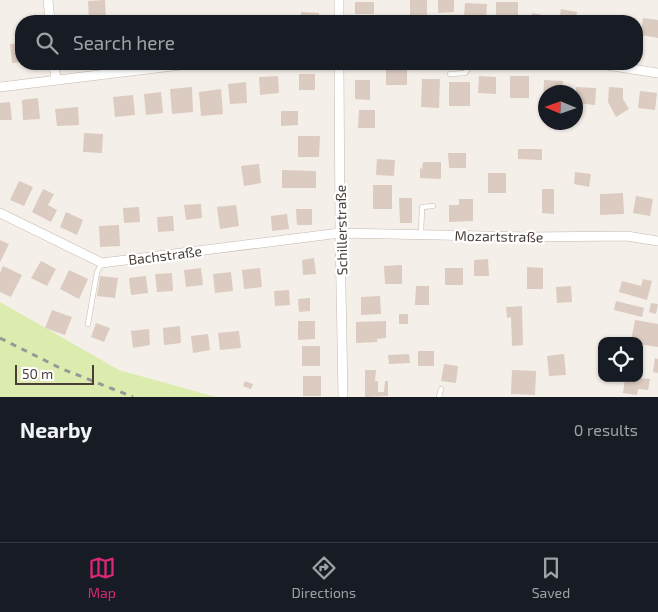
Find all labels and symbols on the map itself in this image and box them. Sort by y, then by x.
north arrow [538,85,583,130]
street label: Schillerstraße [332,185,350,275]
street label: Mozartstraße [454,227,544,245]
street label: Bachstraße [127,242,203,268]
scale bar [15,362,94,385]

